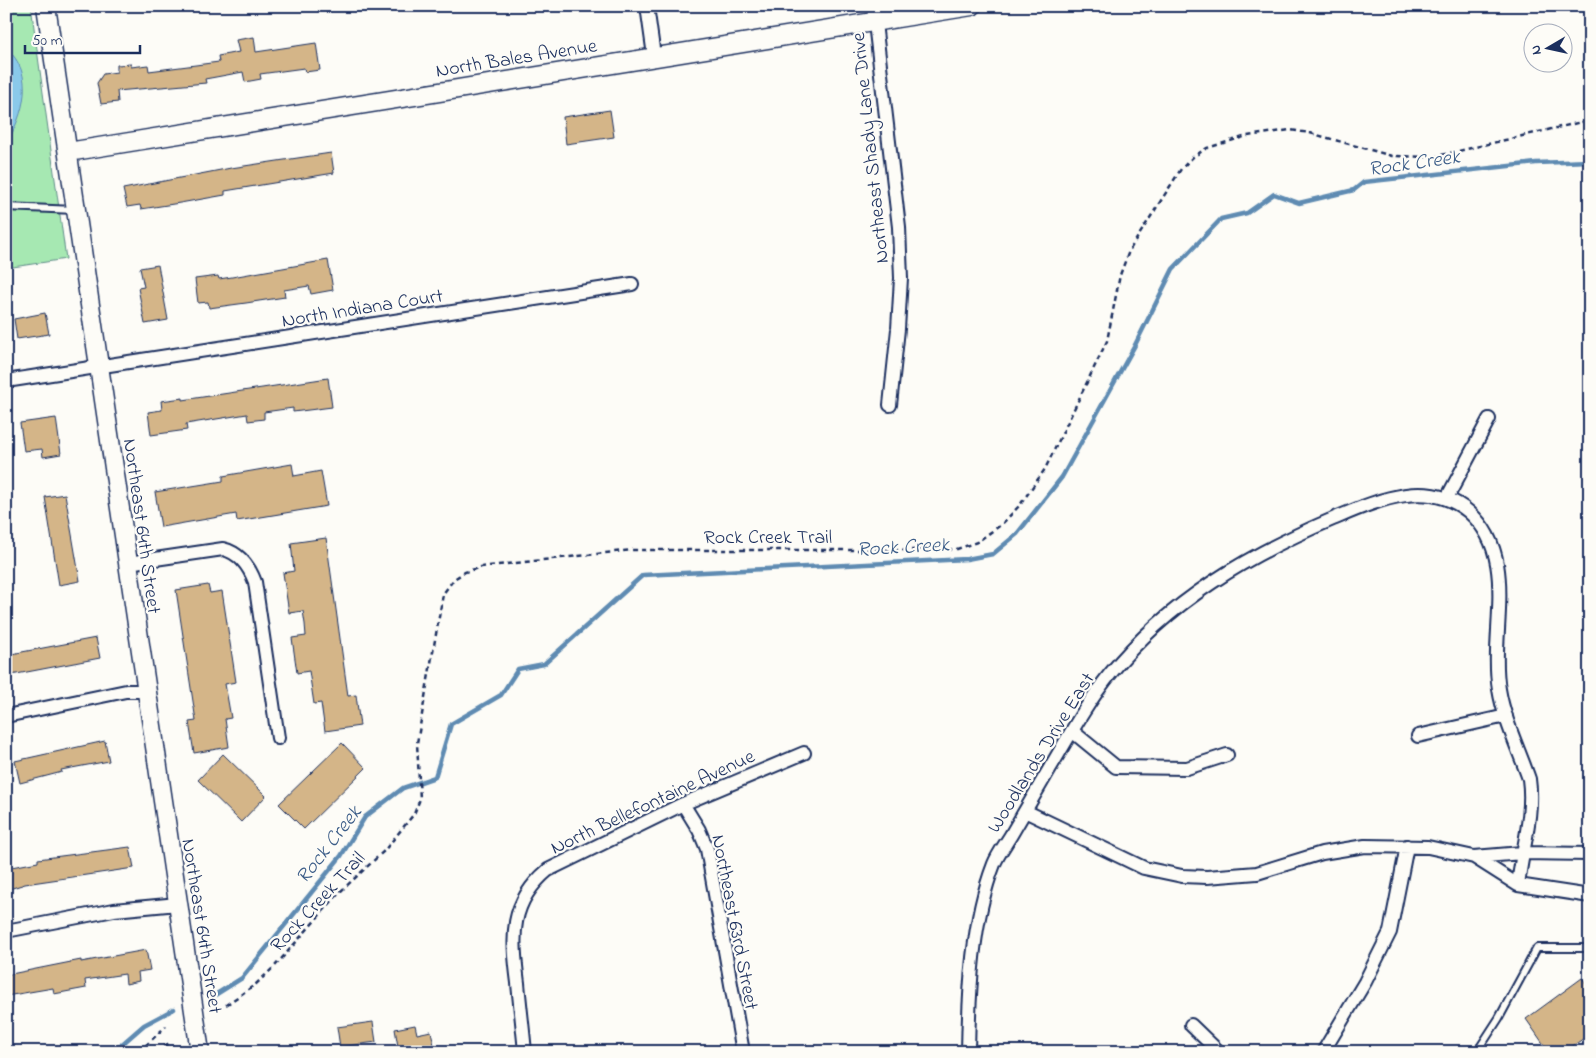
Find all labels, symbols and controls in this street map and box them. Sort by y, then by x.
scale bar [25,22,140,54]
north arrow [1524,22,1574,72]
text: 50 m [32,30,63,52]
street label: Northeast Shady Lane Drive [845,31,898,265]
street label: North Bales Avenue [434,32,599,87]
text: N [1526,43,1548,56]
water label: Rock Creek [1366,143,1463,185]
street label: North Indiana Court [280,282,445,337]
street label: Northeast 64th Street [114,437,167,616]
street label: Rock Creek Trail [704,524,832,553]
water label: Rock Creek [856,531,951,565]
street label: Woodlands Drive East [981,667,1103,839]
street label: North Bellefontaine Avenue [546,743,760,863]
water label: Rock Creek [289,799,370,891]
street label: Northeast 63rd Street [702,832,765,1013]
street label: Northeast 64th Street [172,837,229,1016]
street label: Rock Creek Trail [264,846,373,960]

